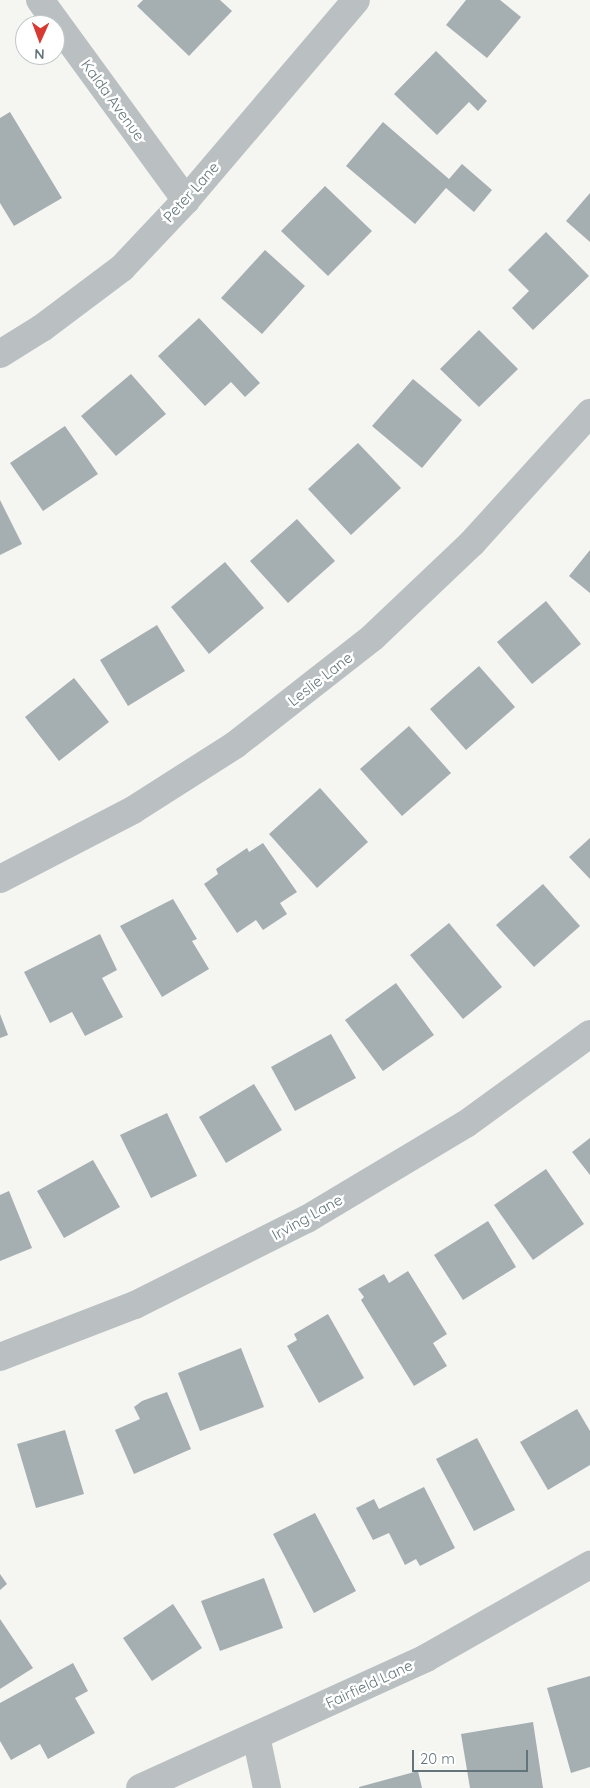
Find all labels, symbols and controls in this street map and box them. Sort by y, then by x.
north arrow [15,15,65,65]
text: N [34,45,45,63]
street label: Kalda Avenue [77,56,149,144]
street label: Peter Lane [159,158,223,226]
street label: Leslie Lane [284,648,356,710]
street label: Irving Lane [269,1190,345,1244]
street label: Fairfield Lane [323,1656,415,1712]
scale bar [415,1740,531,1772]
text: 20 m [420,1749,455,1768]

